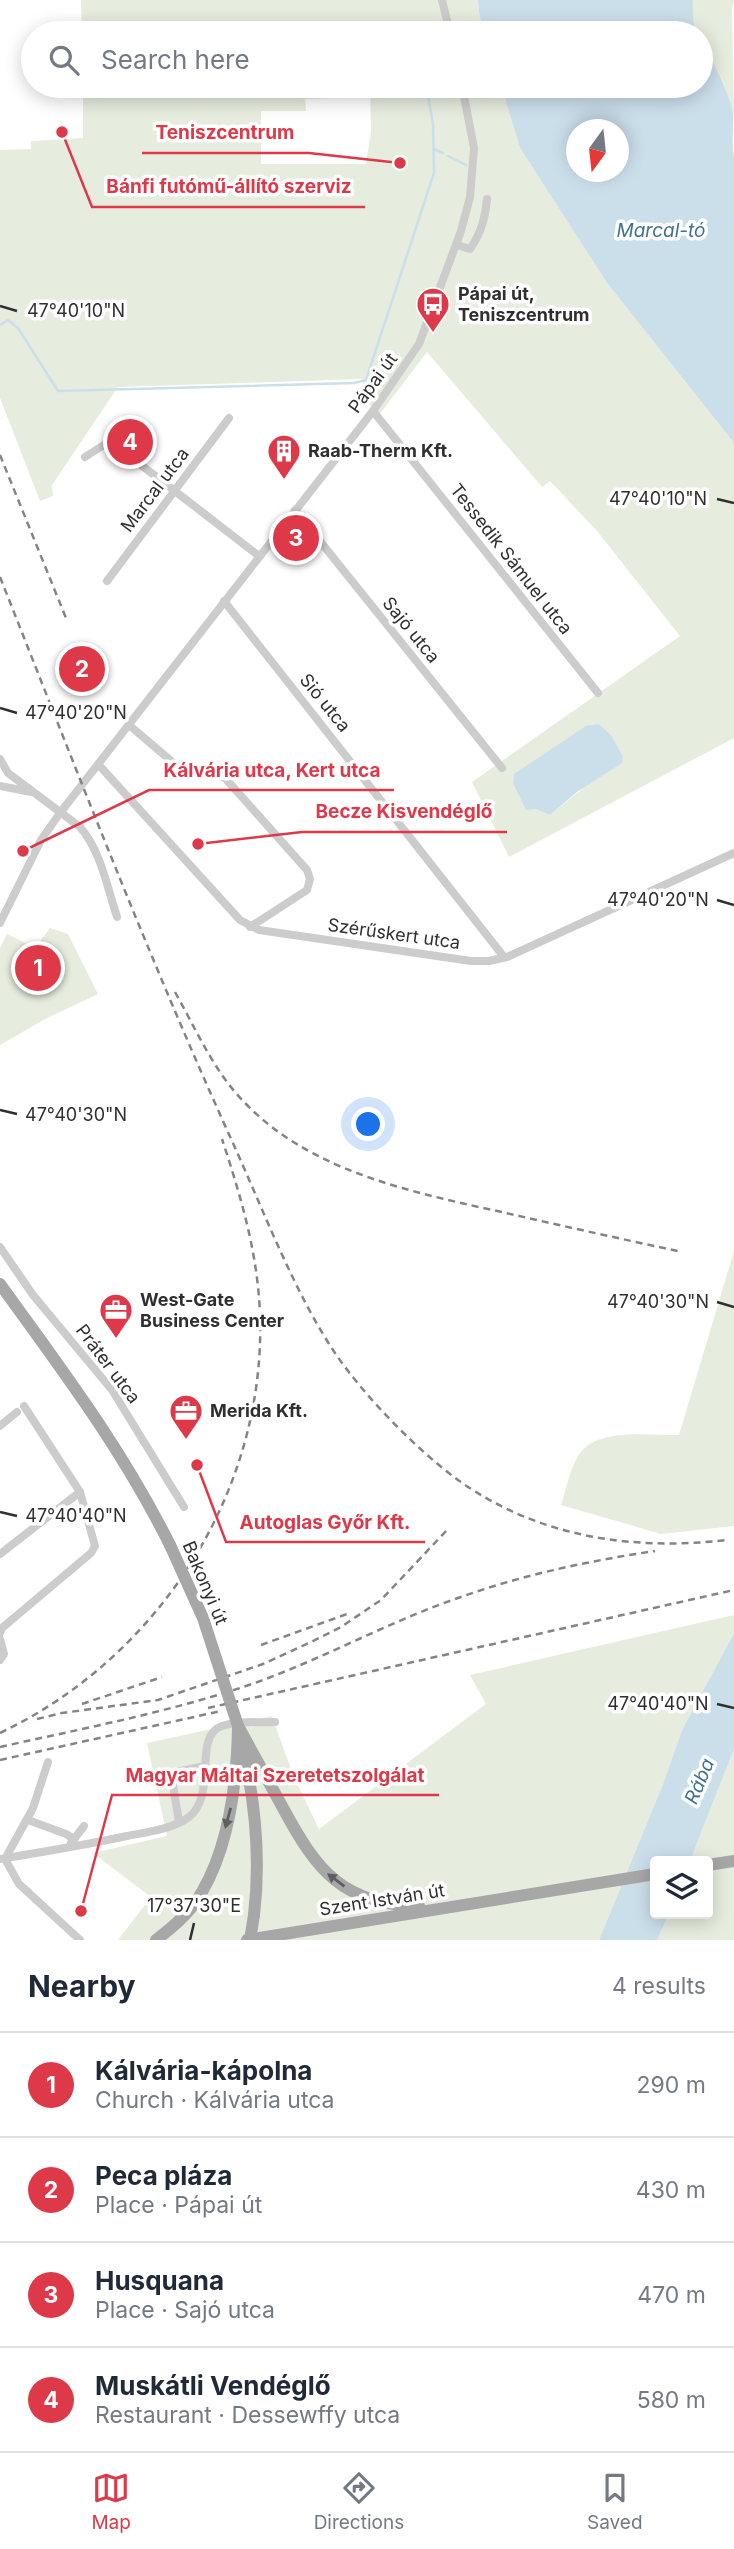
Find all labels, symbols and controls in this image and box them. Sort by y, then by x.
search box [21,21,713,98]
icon: search [45,41,83,79]
text: Search here [101,44,250,75]
callout: Teniszcentrum [142,113,309,153]
north arrow [566,119,629,182]
text: Teniszcentrum [156,121,294,144]
callout: Bánfi futómű-állító szerviz [92,167,365,207]
text: Bánfi futómű-állító szerviz [106,175,352,198]
water label: Marcal-tó [616,219,706,242]
place label: Pápai út, Teniszcentrum [458,283,590,325]
bus stop icon: Pápai út, Teniszcentrum [414,285,452,334]
text: 47°40'10"N [27,300,125,321]
street label: Pápai út [344,349,401,417]
pin: 4 [107,416,153,468]
building icon: Raab-Therm Kft. [265,432,303,481]
place label: Raab-Therm Kft. [308,440,453,461]
street label: Marcal utca [116,444,193,536]
street label: Tessedik Sámuel utca [446,479,577,638]
text: 47°40'10"N [609,488,707,509]
pin: 3 [273,512,319,564]
street label: Sajó utca [378,592,444,667]
pin: 2 [59,643,105,695]
street label: Sió utca [296,669,355,736]
text: 47°40'20"N [25,702,127,723]
callout: Kálvária utca, Kert utca [149,750,394,790]
text: Kálvária utca, Kert utca [164,759,380,782]
callout: Becze Kisvendéglő [302,792,507,832]
text: Becze Kisvendéglő [316,800,492,823]
text: 47°40'20"N [607,889,709,910]
street label: Szérűskert utca [326,914,462,953]
pin: 1 [15,942,61,994]
text: 47°40'30"N [25,1104,127,1125]
your location [351,1107,385,1141]
place label: West-Gate Business Center [140,1289,284,1331]
office icon: West-Gate Business Center [97,1291,135,1340]
text: 47°40'30"N [607,1291,709,1312]
street label: Práter utca [72,1320,145,1407]
office icon: Merida Kft. [167,1392,205,1441]
place label: Merida Kft. [210,1400,308,1421]
callout: Autoglas Győr Kft. [226,1502,425,1542]
text: 47°40'40"N [25,1505,127,1526]
text: Autoglas Győr Kft. [240,1511,410,1534]
street label: Bakonyi út [178,1538,232,1628]
text: 47°40'40"N [607,1693,709,1714]
callout: Magyar Máltai Szeretetszolgálat [112,1755,439,1795]
water label: Rába [680,1755,719,1807]
text: Magyar Máltai Szeretetszolgálat [125,1764,425,1787]
one-way arrow [222,1808,232,1829]
map controls [650,1856,713,1919]
button: layers [650,1856,713,1919]
one-way arrow [327,1873,345,1888]
street label: Szent István út [318,1879,446,1920]
text: 17°37'30"E [147,1895,241,1916]
text: Nearby [28,1968,136,2004]
text: 4 results [612,1972,706,2000]
text: Kálvária-kápolna [95,2055,312,2086]
text: 1 [46,2071,56,2099]
text: 290 m [637,2071,706,2099]
text: Church · Kálvária utca [95,2086,335,2114]
text: Peca pláza [95,2160,232,2191]
text: 2 [44,2176,58,2204]
text: 430 m [636,2176,706,2204]
text: Place · Pápai út [95,2191,262,2219]
text: Husquana [95,2265,224,2296]
text: 3 [44,2281,58,2309]
text: 470 m [637,2281,706,2309]
text: Place · Sajó utca [95,2296,275,2324]
text: Muskátli Vendéglő [95,2370,331,2401]
text: 4 [43,2386,59,2414]
text: 580 m [637,2386,706,2414]
text: Restaurant · Dessewffy utca [95,2401,400,2429]
tab: Map [91,2469,131,2534]
tab: Directions [314,2469,404,2534]
tab: Saved [587,2469,643,2534]

